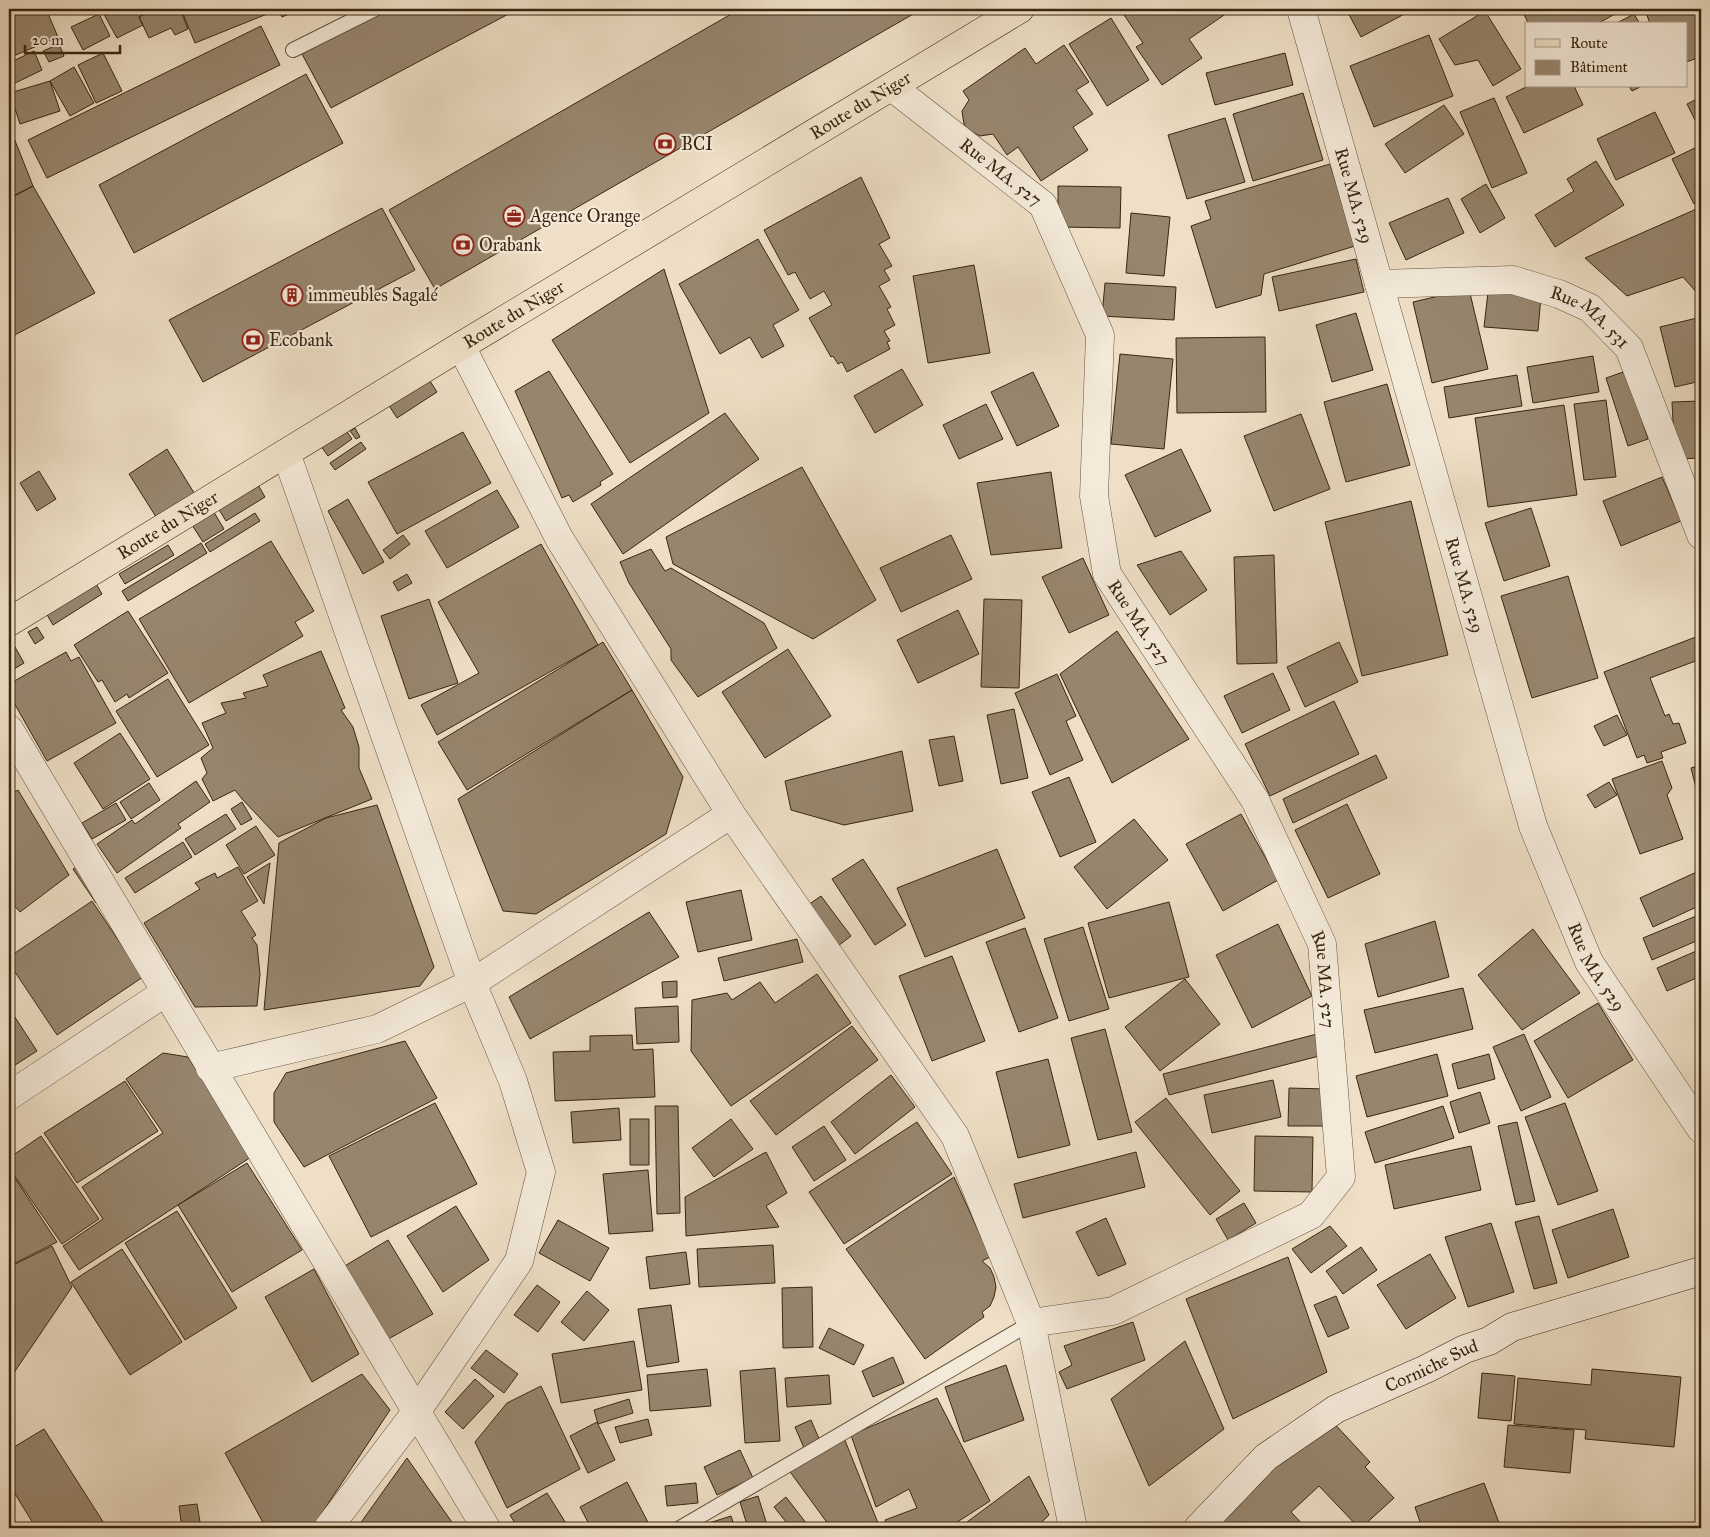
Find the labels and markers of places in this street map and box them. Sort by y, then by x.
bank icon: BCI [653,132,677,156]
place label: BCI [681,133,713,155]
office icon: Agence Orange [502,204,526,228]
place label: Agence Orange [529,205,640,228]
bank icon: Orabank [451,233,475,257]
place label: Orabank [479,234,542,256]
building icon: immeubles Sagalé [280,283,304,307]
place label: immeubles Sagalé [308,284,438,307]
bank icon: Ecobank [241,328,265,352]
place label: Ecobank [269,329,334,351]

